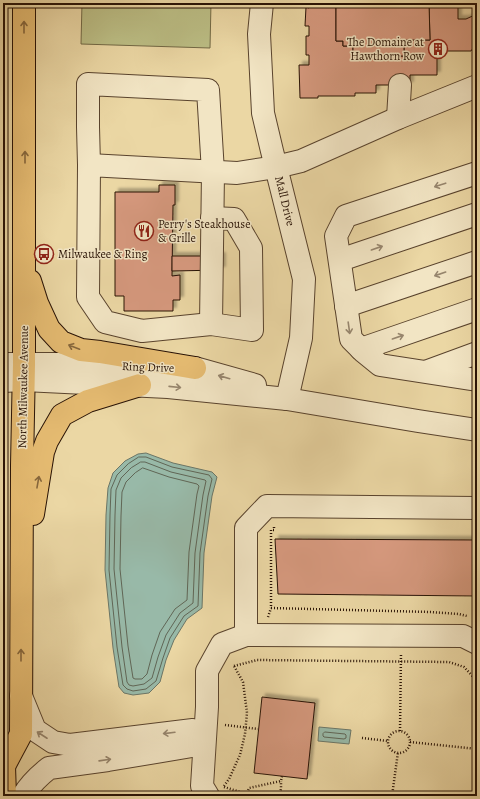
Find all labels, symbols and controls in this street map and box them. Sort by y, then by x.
one-way arrow [20,21,28,34]
place label: The Domaine at Hawthorn Row [347,34,425,64]
building icon: The Domaine at Hawthorn Row [427,38,449,60]
one-way arrow [21,151,29,164]
street label: Mall Drive [271,174,299,228]
one-way arrow [434,182,446,190]
place label: Perry's Steakhouse & Grille [158,216,251,246]
restaurant icon: Perry's Steakhouse & Grille [133,220,155,242]
bus stop icon: Milwaukee & Ring [33,243,55,265]
one-way arrow [370,243,382,251]
place label: Milwaukee & Ring [58,246,148,262]
one-way arrow [434,271,447,278]
one-way arrow [345,321,353,334]
street label: North Milwaukee Avenue [14,325,32,449]
one-way arrow [392,332,404,340]
one-way arrow [69,343,81,351]
street label: Ring Drive [121,358,175,376]
one-way arrow [218,372,231,380]
one-way arrow [168,384,181,391]
one-way arrow [34,476,42,489]
one-way arrow [17,649,25,662]
one-way arrow [163,729,176,736]
one-way arrow [37,731,48,739]
one-way arrow [98,756,111,764]

